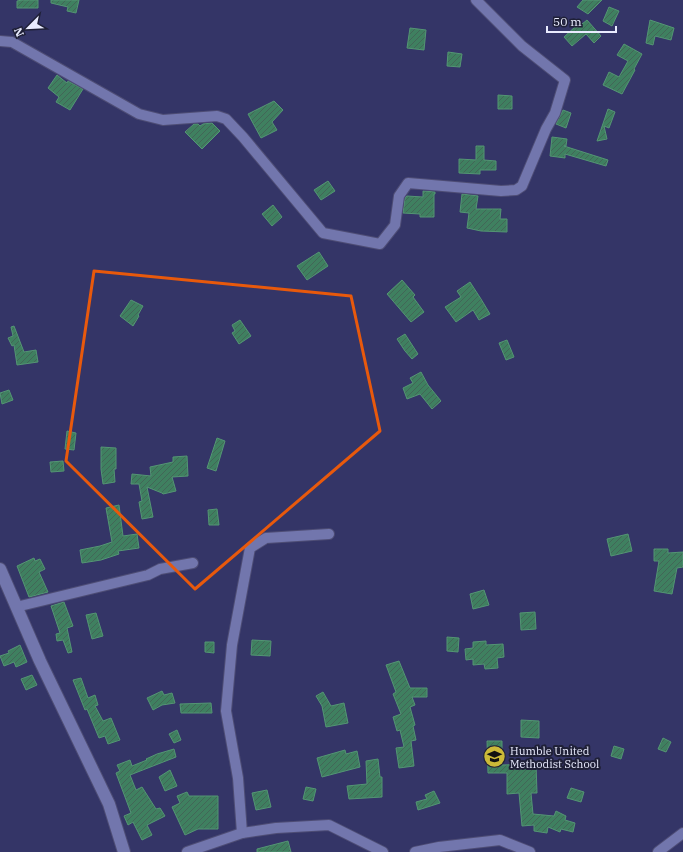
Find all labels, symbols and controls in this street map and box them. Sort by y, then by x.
north arrow [8,8,48,48]
scale bar [547,8,616,34]
text: 50 m [553,14,582,29]
text: N [11,25,27,39]
school or university icon: Humble United Methodist School [482,744,508,770]
place label: Humble United Methodist School [510,744,599,771]

